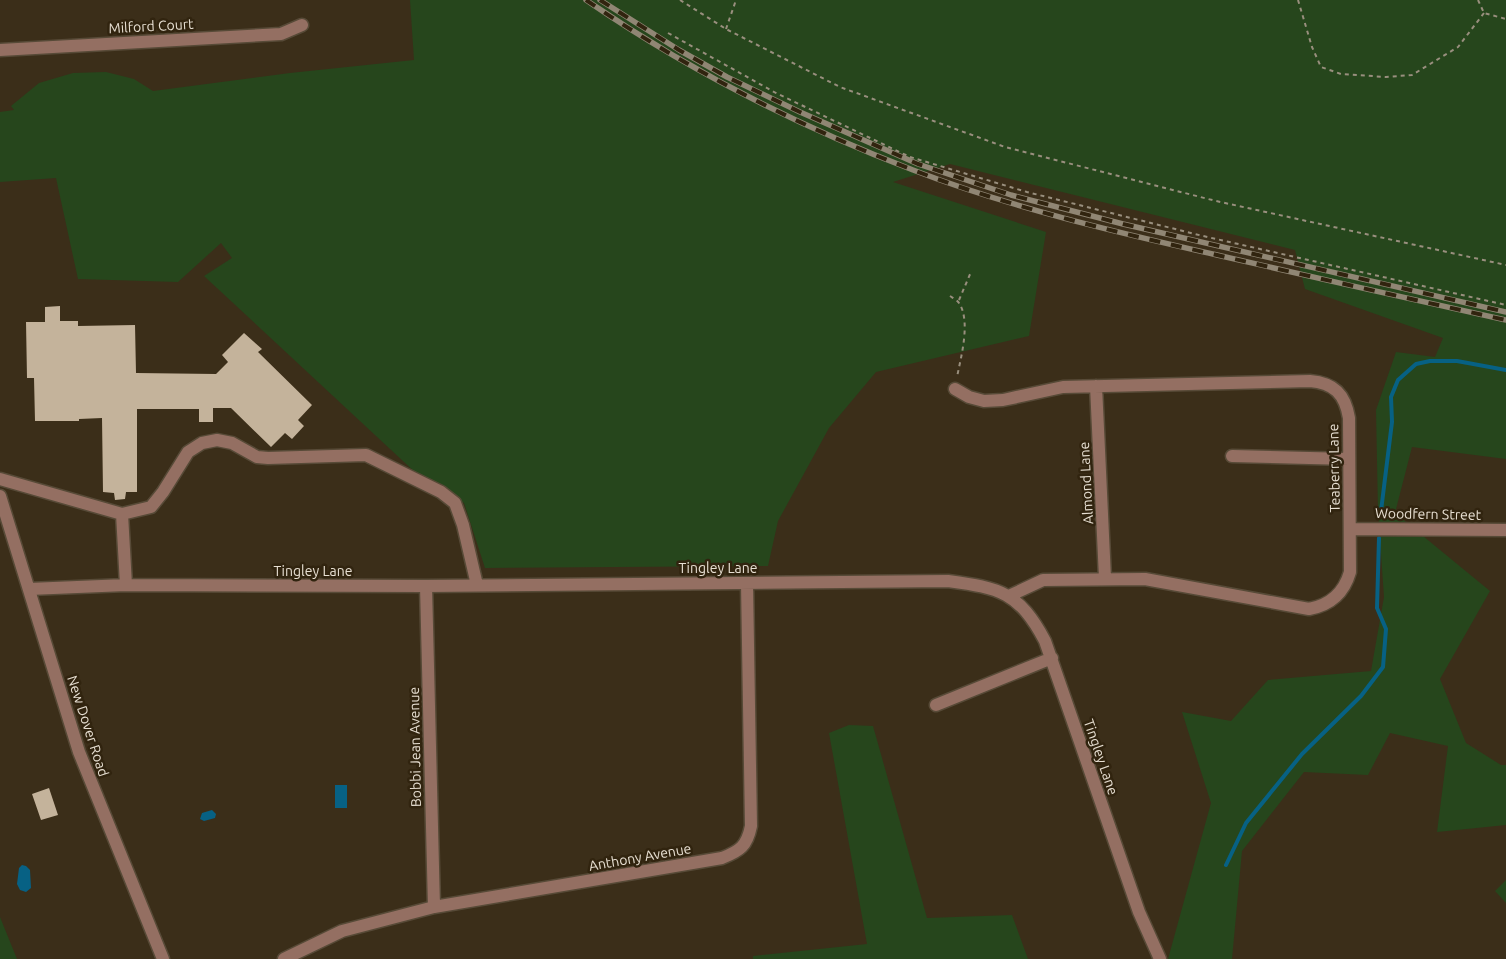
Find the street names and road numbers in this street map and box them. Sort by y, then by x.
street label: Milford Court [108,16,194,36]
street label: Teaberry Lane [1325,423,1343,513]
street label: Almond Lane [1076,441,1096,525]
street label: Woodfern Street [1375,505,1482,523]
street label: Tingley Lane [679,560,757,576]
street label: Tingley Lane [274,563,352,579]
street label: New Dover Road [64,674,112,778]
street label: Bobbi Jean Avenue [406,687,424,807]
street label: Tingley Lane [1081,717,1121,797]
street label: Anthony Avenue [588,840,692,874]

